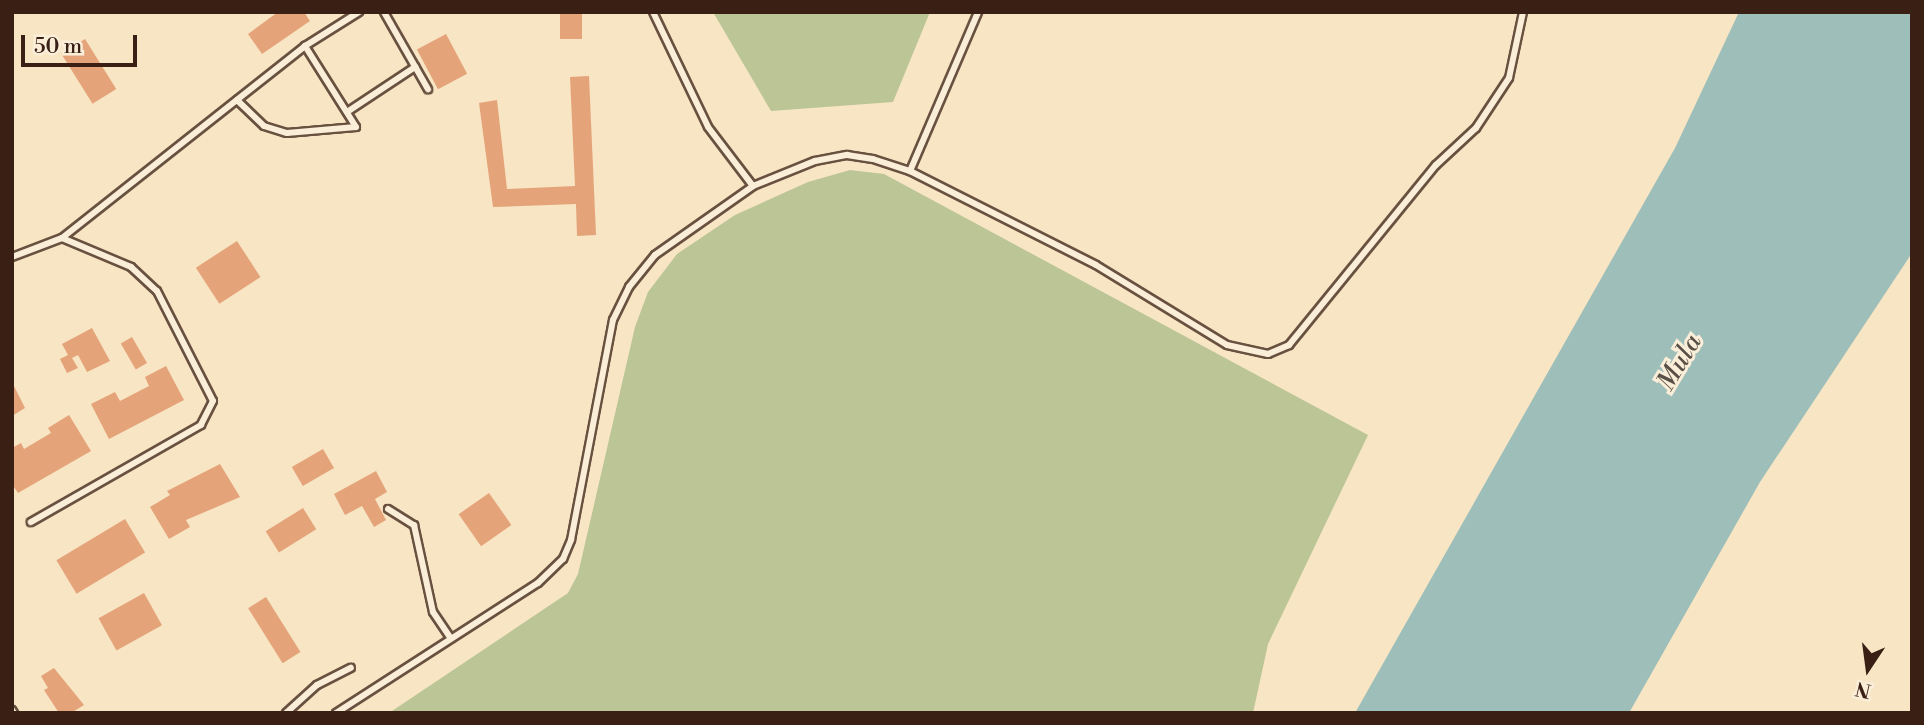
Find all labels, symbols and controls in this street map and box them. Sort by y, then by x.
scale bar [24,21,140,65]
text: 50 m [34,34,82,60]
water label: Mula [1651,329,1709,397]
north arrow [1833,634,1903,704]
text: N [1853,676,1873,703]

